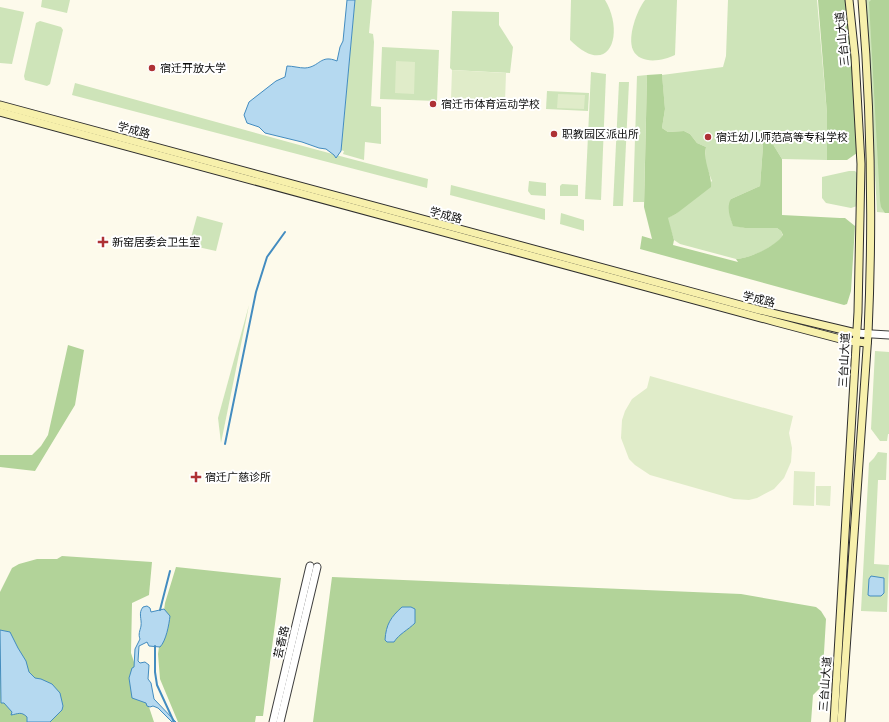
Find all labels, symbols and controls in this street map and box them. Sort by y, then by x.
street label: 三台山大道 [831,11,852,67]
place label: 宿迁开放大学 [160,60,226,75]
marker: 宿迁开放大学 [147,63,157,73]
place label: 宿迁市体育运动学校 [441,96,540,111]
marker: 宿迁市体育运动学校 [428,99,438,109]
street label: 学成路 [116,118,152,141]
place label: 职教园区派出所 [562,126,639,141]
marker: 职教园区派出所 [549,129,559,139]
place label: 宿迁幼儿师范高等专科学校 [716,129,848,144]
marker: 宿迁幼儿师范高等专科学校 [703,132,713,142]
street label: 学成路 [428,203,464,226]
place label: 新窑居委会卫生室 [112,234,200,249]
marker: 新窑居委会卫生室 [97,236,109,248]
street label: 学成路 [741,287,777,310]
street label: 三台山大道 [835,332,852,388]
place label: 宿迁广慈诊所 [205,469,271,484]
marker: 宿迁广慈诊所 [190,471,202,483]
street label: 芸香路 [269,624,292,660]
street label: 三台山大道 [815,656,834,712]

